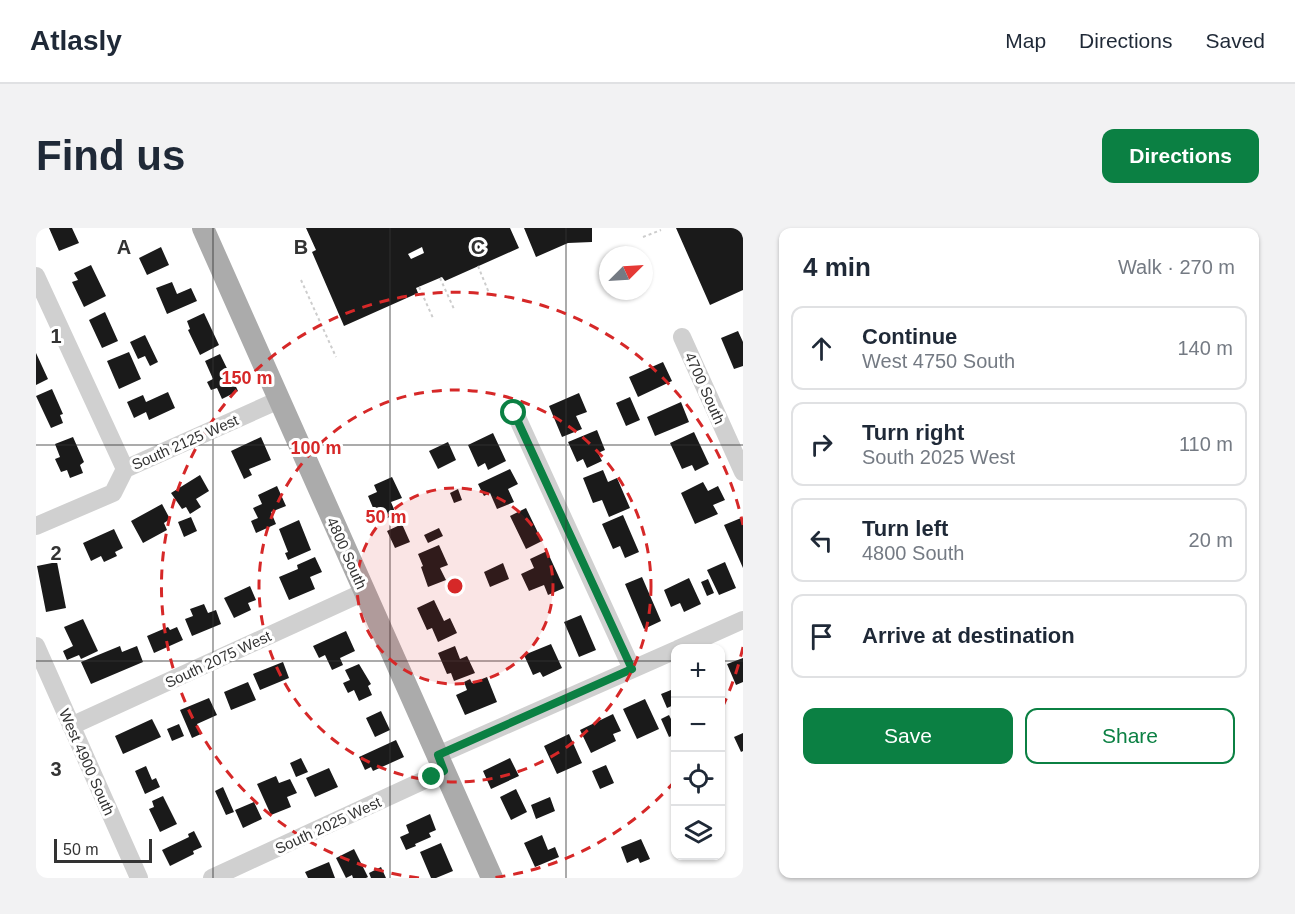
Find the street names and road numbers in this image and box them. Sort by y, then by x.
street label: 4700 South [682,349,728,427]
street label: South 2125 West [129,411,242,473]
street label: 4800 South [324,514,370,592]
street label: South 2075 West [162,627,274,691]
street label: West 4900 South [56,706,118,818]
street label: South 2025 West [272,793,384,857]

